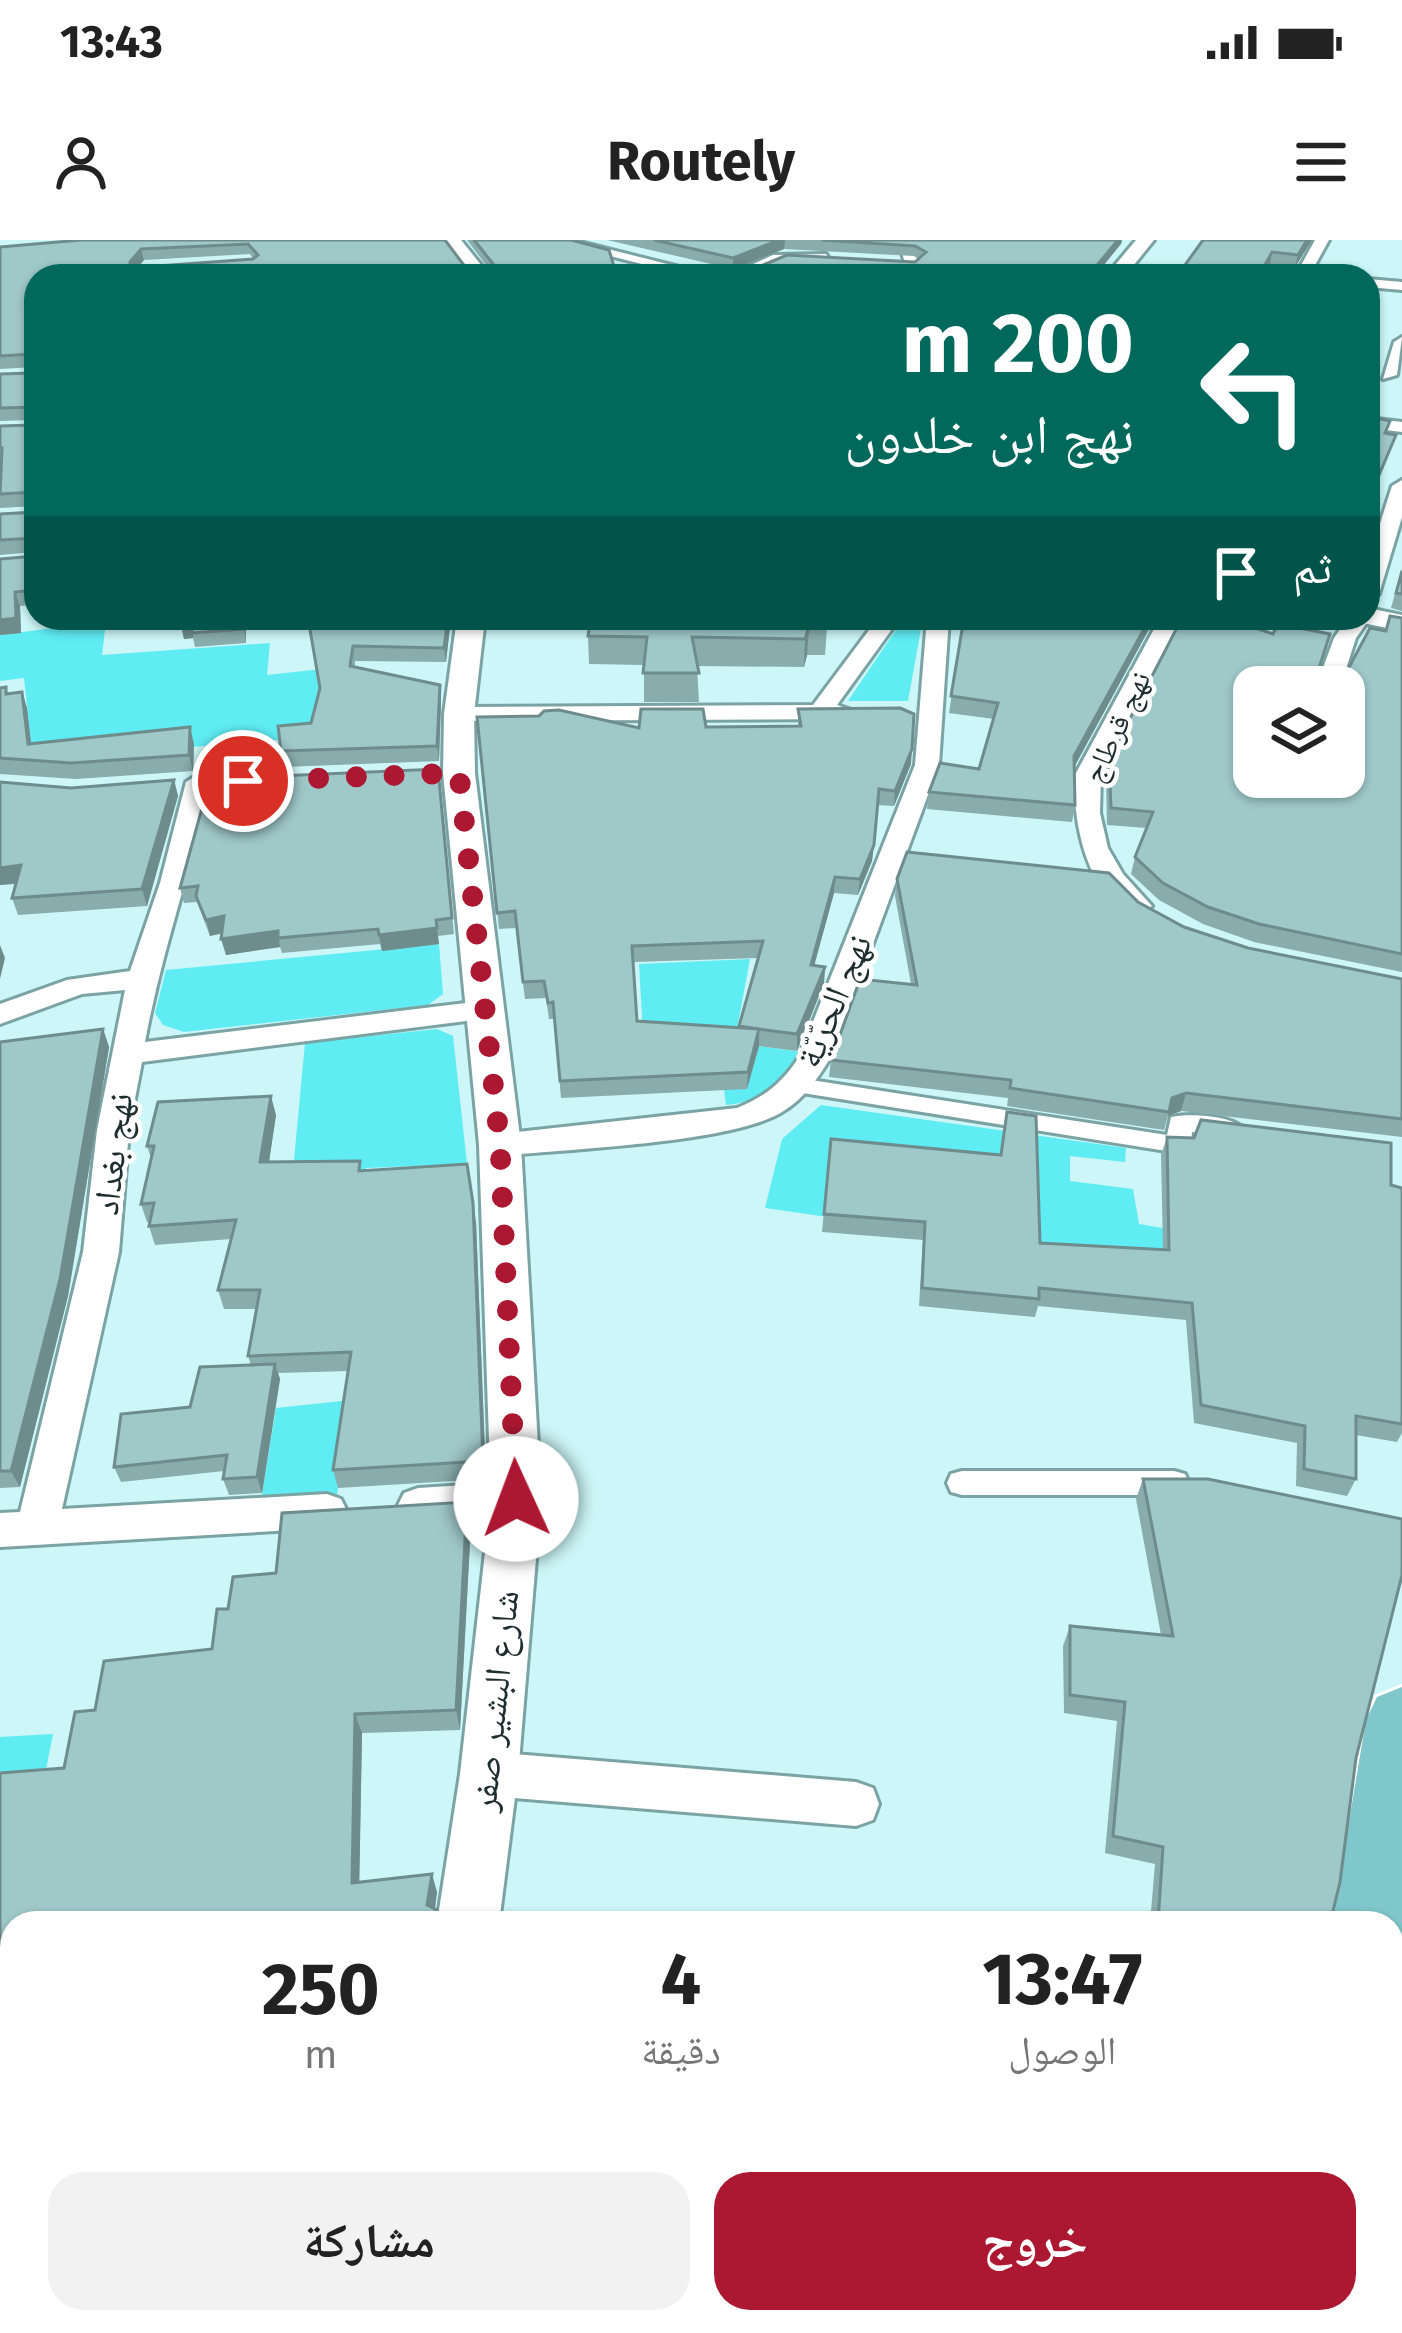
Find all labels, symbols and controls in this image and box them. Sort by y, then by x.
text: 13:43 [60,15,163,69]
icon: person [48,129,114,195]
icon: menu [1288,129,1354,195]
text: Routely [607,130,795,194]
text: 200 m [901,293,1134,394]
icon: left [1176,312,1332,468]
text: نهج ابن خلدون [845,403,1134,467]
icon: arrive [1203,540,1269,606]
text: ثم [1293,541,1332,595]
street label: نهج قرطاج [1076,666,1159,789]
map controls [1233,666,1365,798]
button: layers [1233,666,1365,798]
pin [192,730,294,832]
icon: arrive [210,748,276,814]
street label: نهج الحرّيّة [786,928,882,1074]
street label: نهج بغداد [84,1091,142,1217]
position arrow [453,1436,579,1562]
street label: شارع البشير صفر [461,1588,529,1815]
text: 4 [661,1937,701,2023]
text: 13:47 [982,1937,1142,2023]
text: 250 [262,1947,380,2033]
text: دقيقة [641,2028,721,2074]
text: الوصول [1008,2028,1116,2074]
text: m [304,2032,337,2078]
button: مشاركة [48,2172,690,2310]
button: خروج [714,2172,1356,2310]

